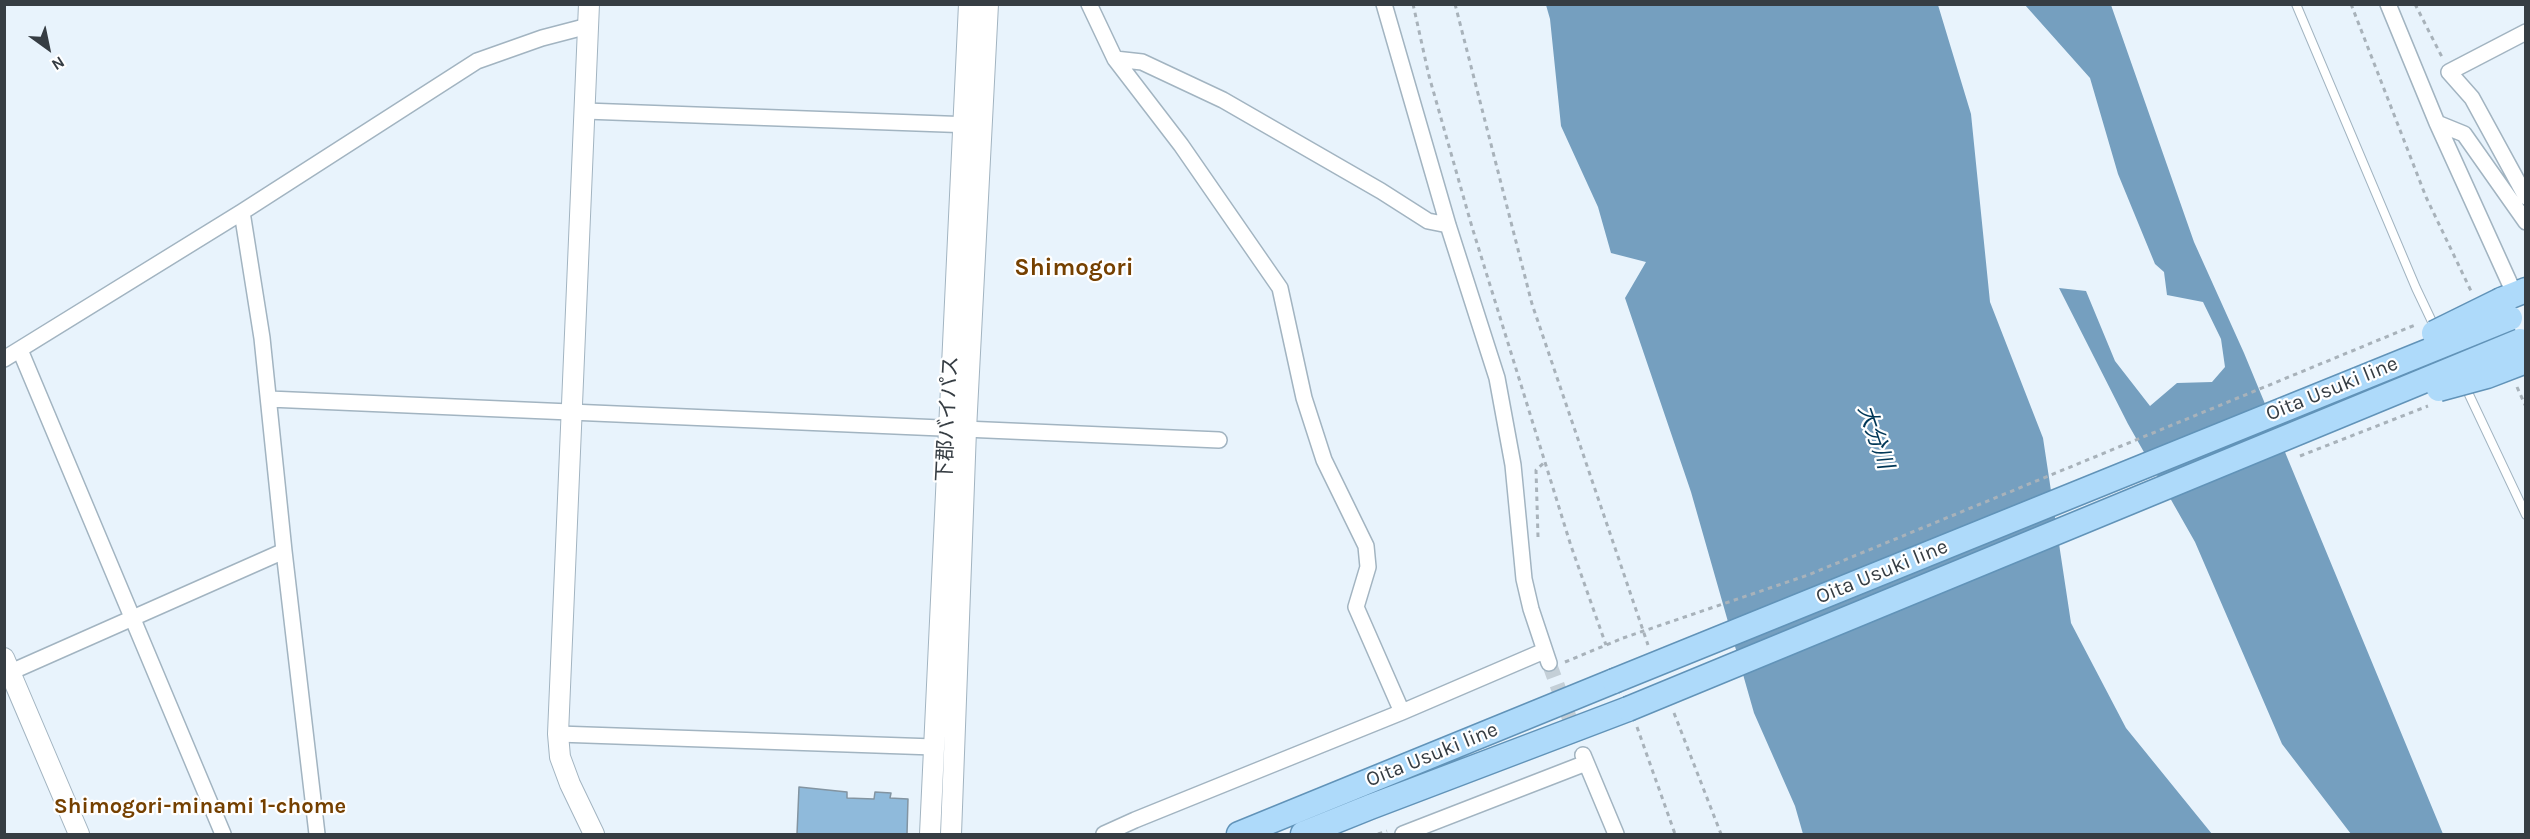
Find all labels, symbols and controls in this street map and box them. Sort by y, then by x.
north arrow [18,18,78,78]
text: N [48,52,68,75]
district label: Shimogori [1014,254,1134,282]
street label: Oita Usuki line [2262,351,2402,427]
street label: 下郡バイパス [932,355,964,483]
water label: 大分川 [1852,402,1898,472]
street label: Oita Usuki line [1812,534,1952,610]
street label: Oita Usuki line [1362,717,1502,793]
district label: Shimogori-minami 1-chome [54,794,346,820]

